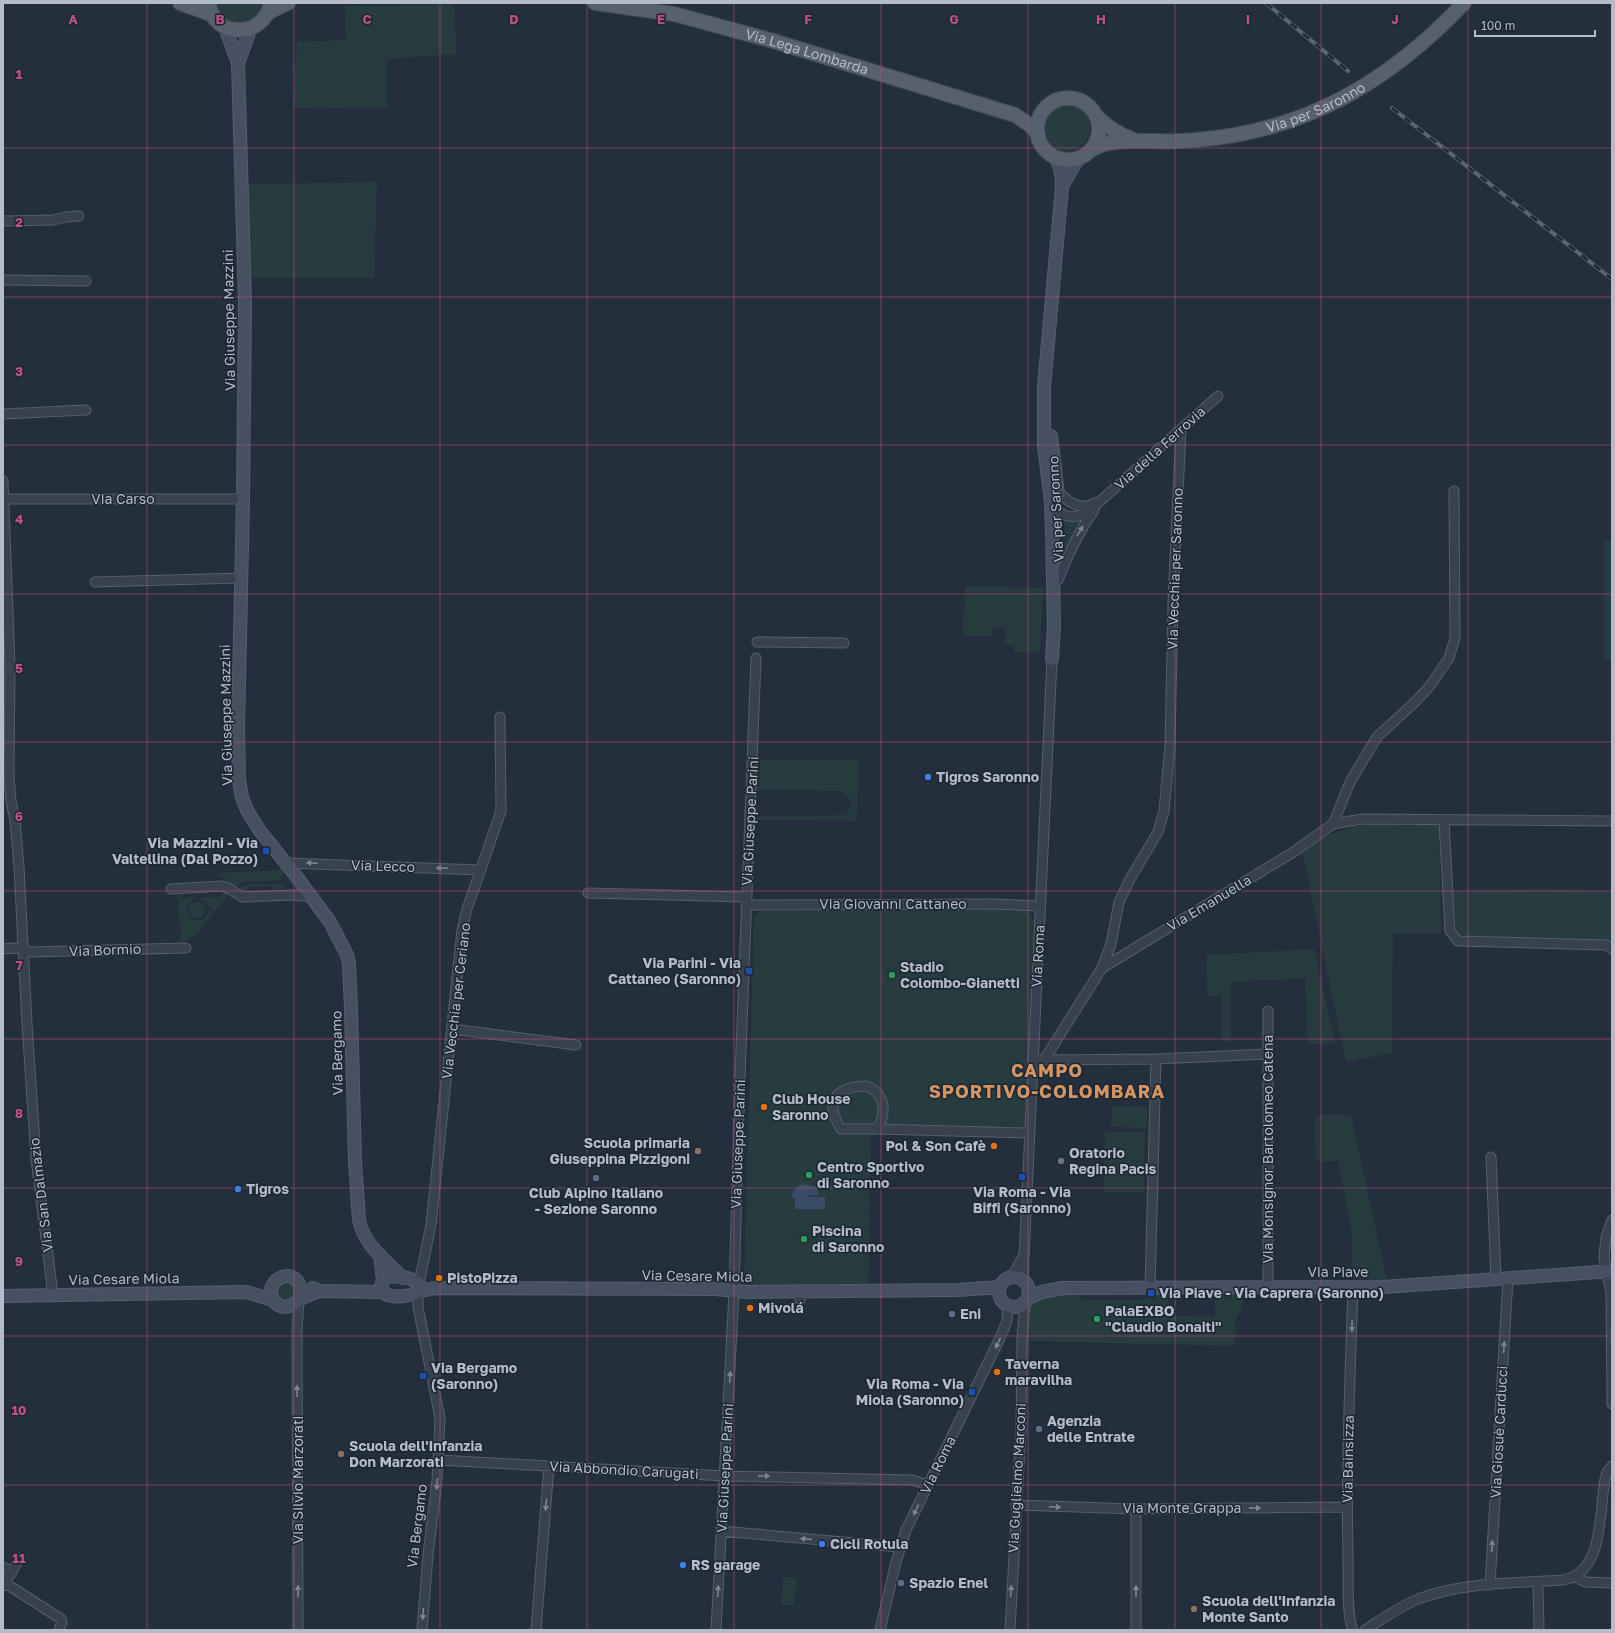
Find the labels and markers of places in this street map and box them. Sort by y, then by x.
place label: Tigros Saronno [936,768,1039,785]
marker: Tigros Saronno [923,772,933,782]
place label: Via Mazzini - Via Valtellina (Dal Pozzo) [112,834,258,867]
marker: Via Mazzini - Via Valtellina (Dal Pozzo) [261,846,271,856]
place label: Via Parini - Via Cattaneo (Saronno) [608,954,741,987]
place label: Stadio Colombo-Gianetti [900,958,1020,991]
marker: Via Parini - Via Cattaneo (Saronno) [744,966,754,976]
marker: Stadio Colombo-Gianetti [887,970,897,980]
place label: Club House Saronno [772,1090,851,1123]
marker: Club House Saronno [759,1102,769,1112]
place label: Scuola primaria Giuseppina Pizzigoni [550,1134,690,1167]
place label: Pol & Son Cafè [886,1137,986,1154]
marker: Pol & Son Cafè [989,1141,999,1151]
place label: Oratorio Regina Pacis [1069,1144,1156,1177]
marker: Scuola primaria Giuseppina Pizzigoni [693,1146,703,1156]
marker: Oratorio Regina Pacis [1056,1156,1066,1166]
place label: Centro Sportivo di Saronno [817,1158,925,1191]
marker: Centro Sportivo di Saronno [804,1170,814,1180]
marker: Via Roma - Via Biffi (Saronno) [1017,1172,1027,1182]
marker: Club Alpino Italiano - Sezione Saronno [591,1173,601,1183]
place label: Tigros [246,1180,289,1197]
place label: Via Roma - Via Biffi (Saronno) [973,1183,1071,1216]
marker: Tigros [233,1184,243,1194]
place label: Club Alpino Italiano - Sezione Saronno [529,1184,663,1217]
place label: Piscina di Saronno [812,1222,884,1255]
marker: Piscina di Saronno [799,1234,809,1244]
place label: PistoPizza [447,1269,518,1286]
marker: PistoPizza [434,1273,444,1283]
place label: Via Piave - Via Caprera (Saronno) [1159,1284,1384,1301]
marker: Via Piave - Via Caprera (Saronno) [1146,1288,1156,1298]
place label: Mivolá [758,1299,804,1316]
place label: PalaEXBO "Claudio Bonaiti" [1105,1302,1221,1335]
marker: Mivolá [745,1303,755,1313]
place label: Eni [960,1305,981,1322]
marker: Eni [947,1309,957,1319]
marker: PalaEXBO "Claudio Bonaiti" [1092,1314,1102,1324]
place label: Taverna maravilha [1005,1355,1072,1388]
place label: Via Bergamo (Saronno) [431,1359,517,1392]
marker: Taverna maravilha [992,1367,1002,1377]
marker: Via Bergamo (Saronno) [418,1371,428,1381]
place label: Via Roma - Via Miola (Saronno) [856,1375,964,1408]
marker: Via Roma - Via Miola (Saronno) [967,1387,977,1397]
place label: Agenzia delle Entrate [1047,1412,1135,1445]
marker: Agenzia delle Entrate [1034,1424,1044,1434]
place label: Scuola dell'Infanzia Don Marzorati [349,1437,482,1470]
marker: Scuola dell'Infanzia Don Marzorati [336,1449,346,1459]
place label: Cicli Rotula [830,1535,908,1552]
marker: Cicli Rotula [817,1539,827,1549]
place label: RS garage [691,1556,760,1573]
marker: RS garage [678,1560,688,1570]
place label: Spazio Enel [909,1574,988,1591]
marker: Spazio Enel [896,1578,906,1588]
place label: Scuola dell'Infanzia Monte Santo [1202,1592,1335,1625]
marker: Scuola dell'Infanzia Monte Santo [1189,1604,1199,1614]

